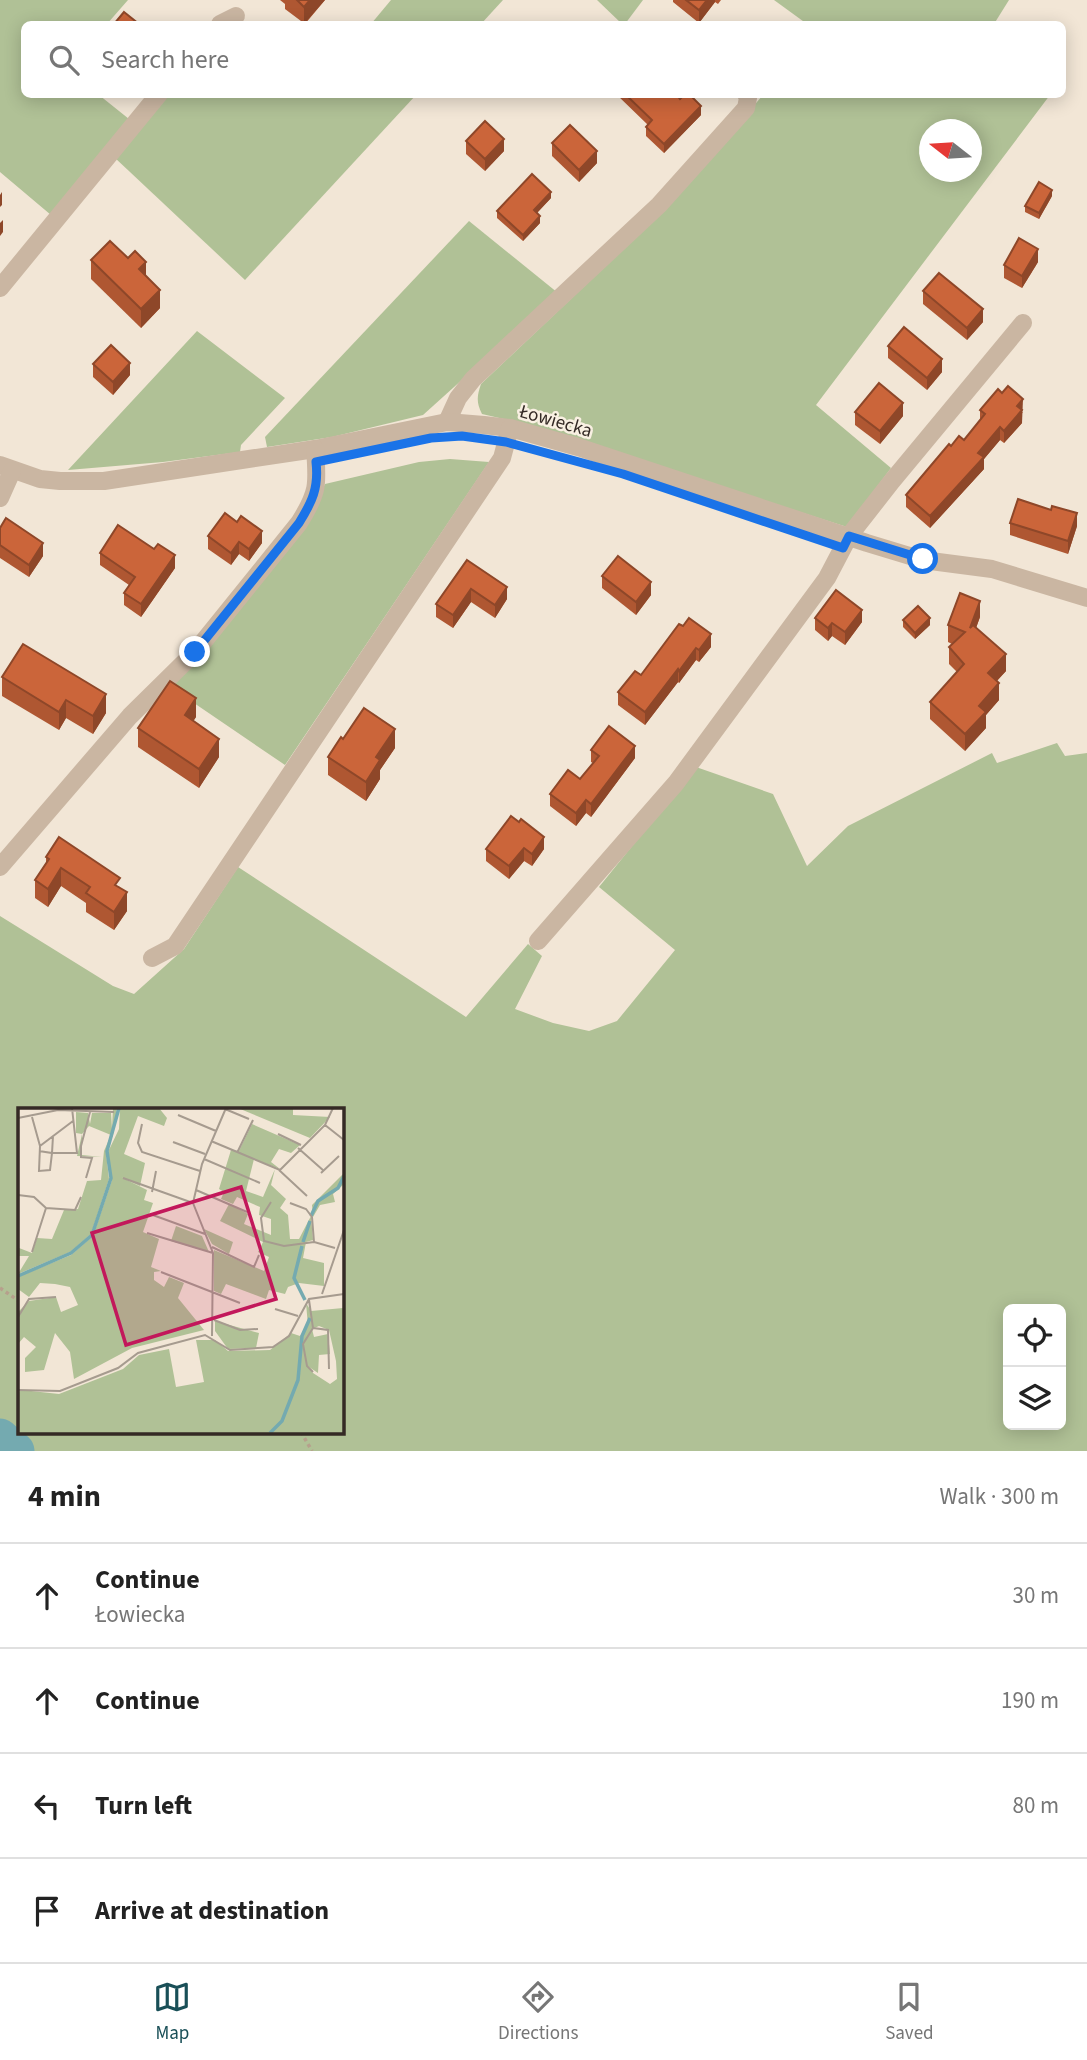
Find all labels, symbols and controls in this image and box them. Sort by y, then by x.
search box [21,21,1066,98]
icon: search [45,41,83,79]
text: Search here [101,41,229,78]
north arrow [919,119,982,182]
street label: Łowiecka [515,398,595,445]
route start [907,543,938,574]
route end [179,636,210,667]
inset map [18,1108,343,1434]
map controls [1003,1304,1066,1430]
button: locate [1003,1304,1066,1367]
button: layers [1003,1367,1066,1430]
text: 4 min [28,1475,101,1518]
text: Walk · 300 m [940,1480,1059,1513]
text: Continue [95,1561,200,1598]
icon: ahead [28,1577,66,1615]
text: 30 m [1012,1579,1059,1612]
text: Łowiecka [95,1598,185,1631]
icon: ahead [28,1682,66,1720]
text: Continue [95,1682,200,1719]
text: 190 m [1001,1684,1059,1717]
icon: left [28,1787,66,1825]
text: Turn left [95,1787,192,1824]
text: 80 m [1012,1789,1059,1822]
icon: arrive [28,1892,66,1930]
text: Arrive at destination [95,1892,329,1929]
tab: Map [153,1978,191,2047]
tab: Directions [498,1978,578,2047]
tab: Saved [885,1978,934,2047]

